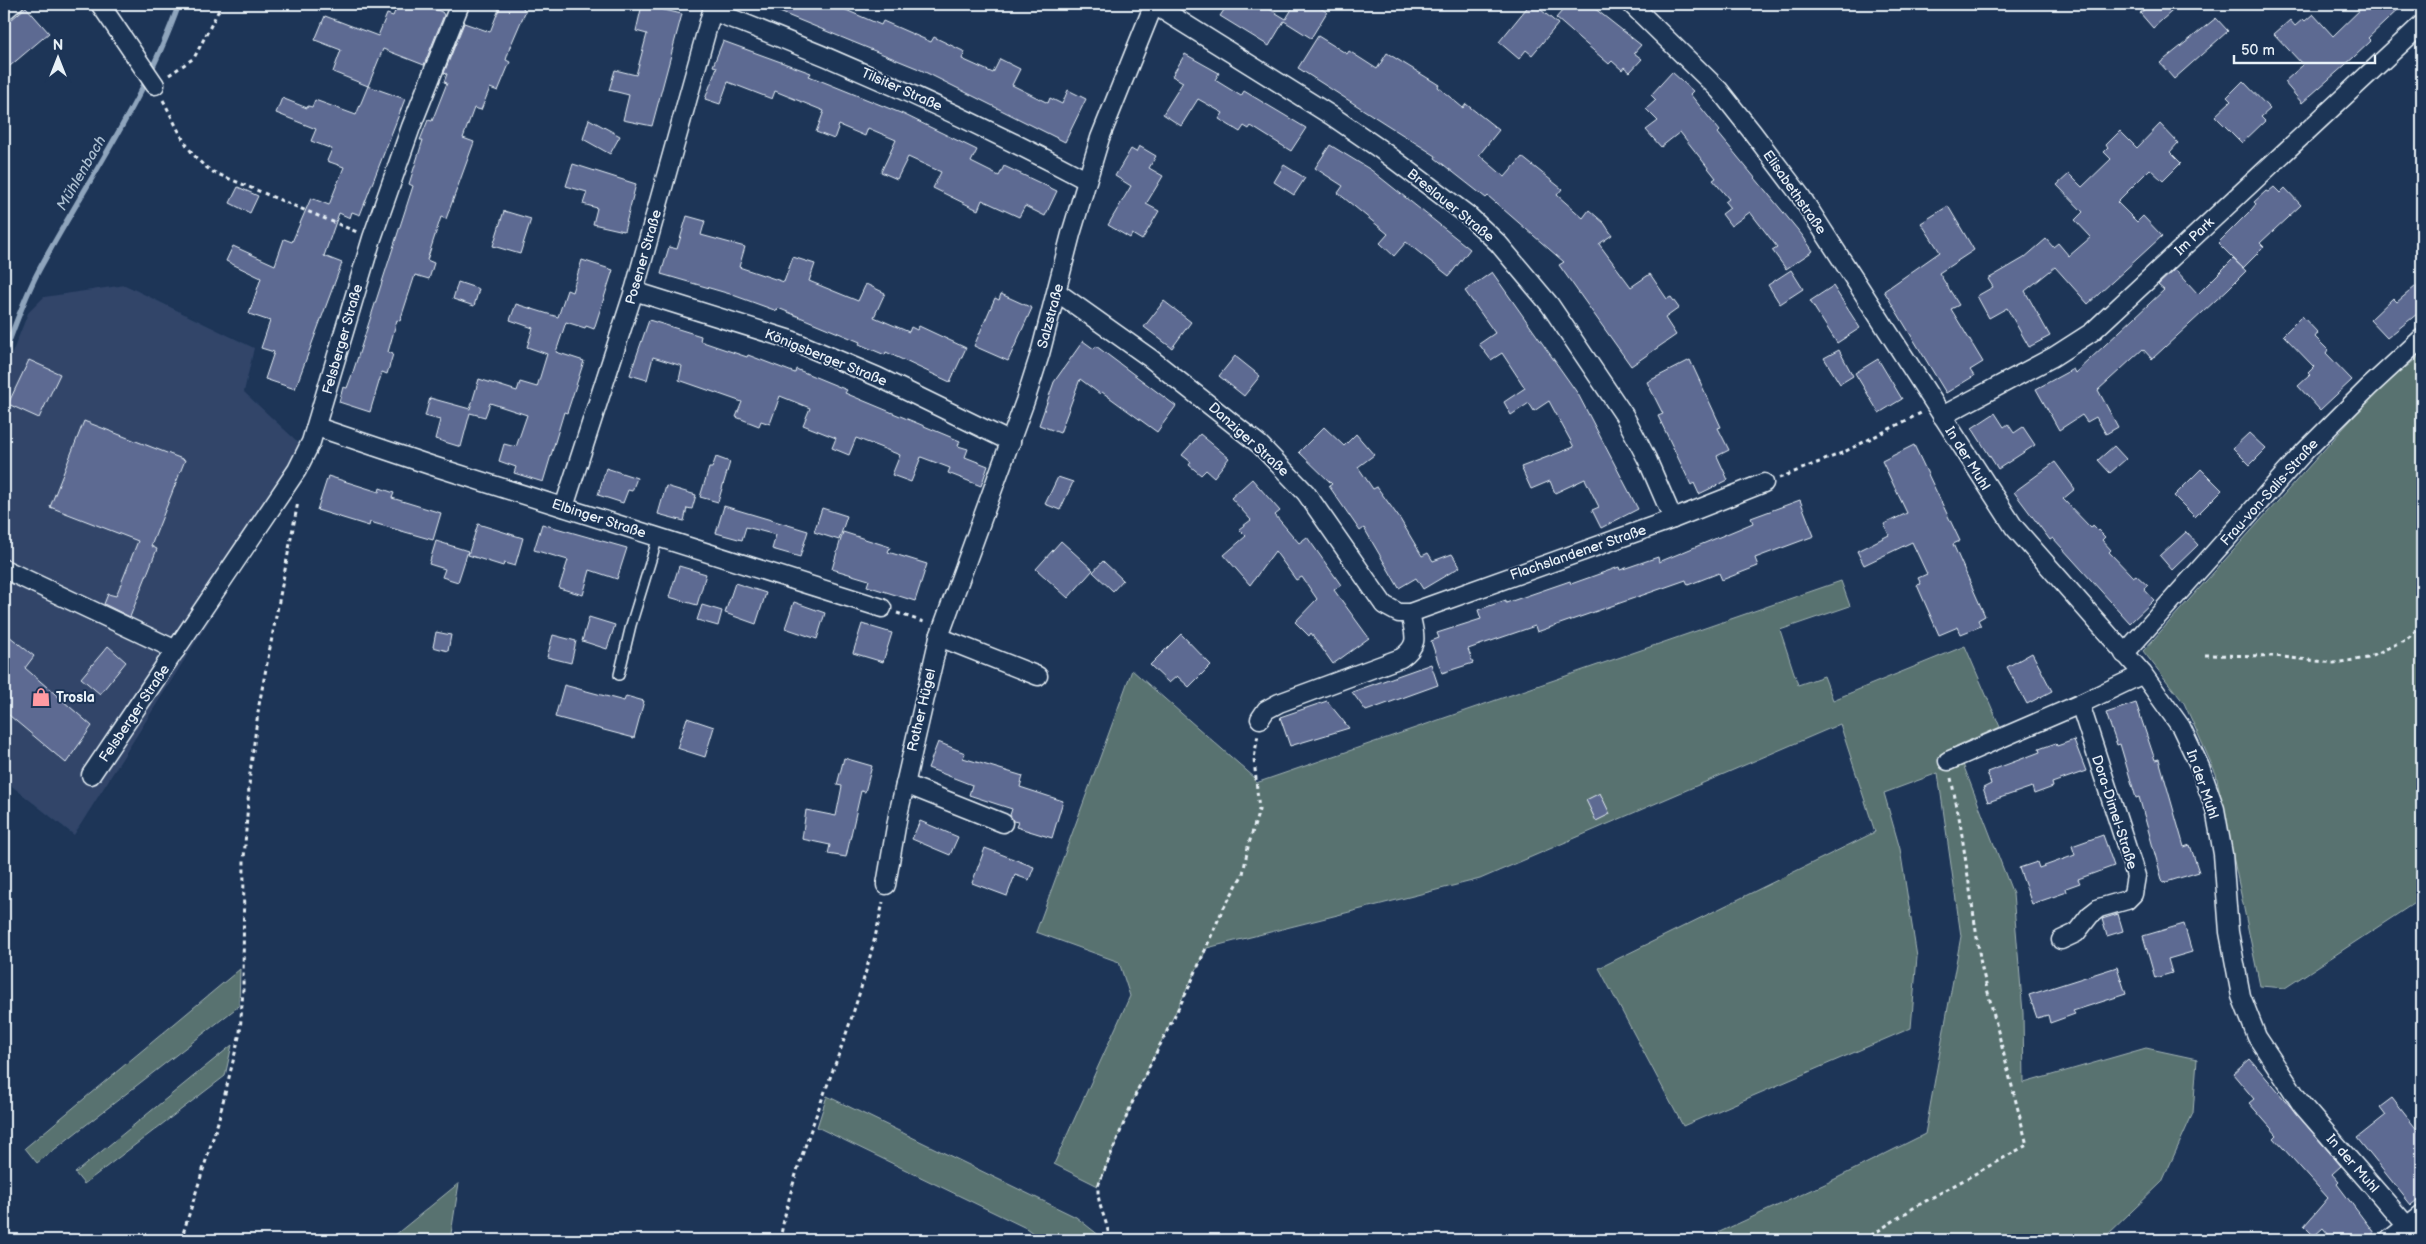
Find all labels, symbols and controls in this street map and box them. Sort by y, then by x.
north arrow [32,32,82,82]
scale bar [2234,32,2375,64]
text: N [53,37,63,54]
text: 50 m [2241,41,2275,60]
street label: Tilsiter Straße [859,64,945,115]
water label: Mühlenbach [52,132,110,214]
street label: Elisabethstraße [1759,147,1830,238]
street label: Breslauer Straße [1404,165,1498,246]
street label: Posener Straße [622,208,665,306]
street label: Im Park [2171,214,2218,259]
street label: Felsberger Straße [319,282,366,396]
street label: Salzstraße [1034,282,1067,350]
street label: Königsberger Straße [762,325,889,390]
street label: Danziger Straße [1205,399,1292,480]
street label: In der Muhl [1941,423,1994,493]
street label: Frau-von-Salis-Straße [2217,435,2322,549]
street label: Elbinger Straße [550,495,648,542]
street label: Flachslandener Straße [1508,521,1648,584]
street label: Felsberger Straße [96,661,173,765]
street label: Rother Hügel [904,667,939,753]
shop icon: Trosla [30,686,52,708]
place label: Trosla [56,689,95,706]
street label: In der Muhl [2183,747,2222,821]
street label: Dora-Dimel-Straße [2088,753,2141,871]
street label: In der Muhl [2323,1131,2383,1196]

